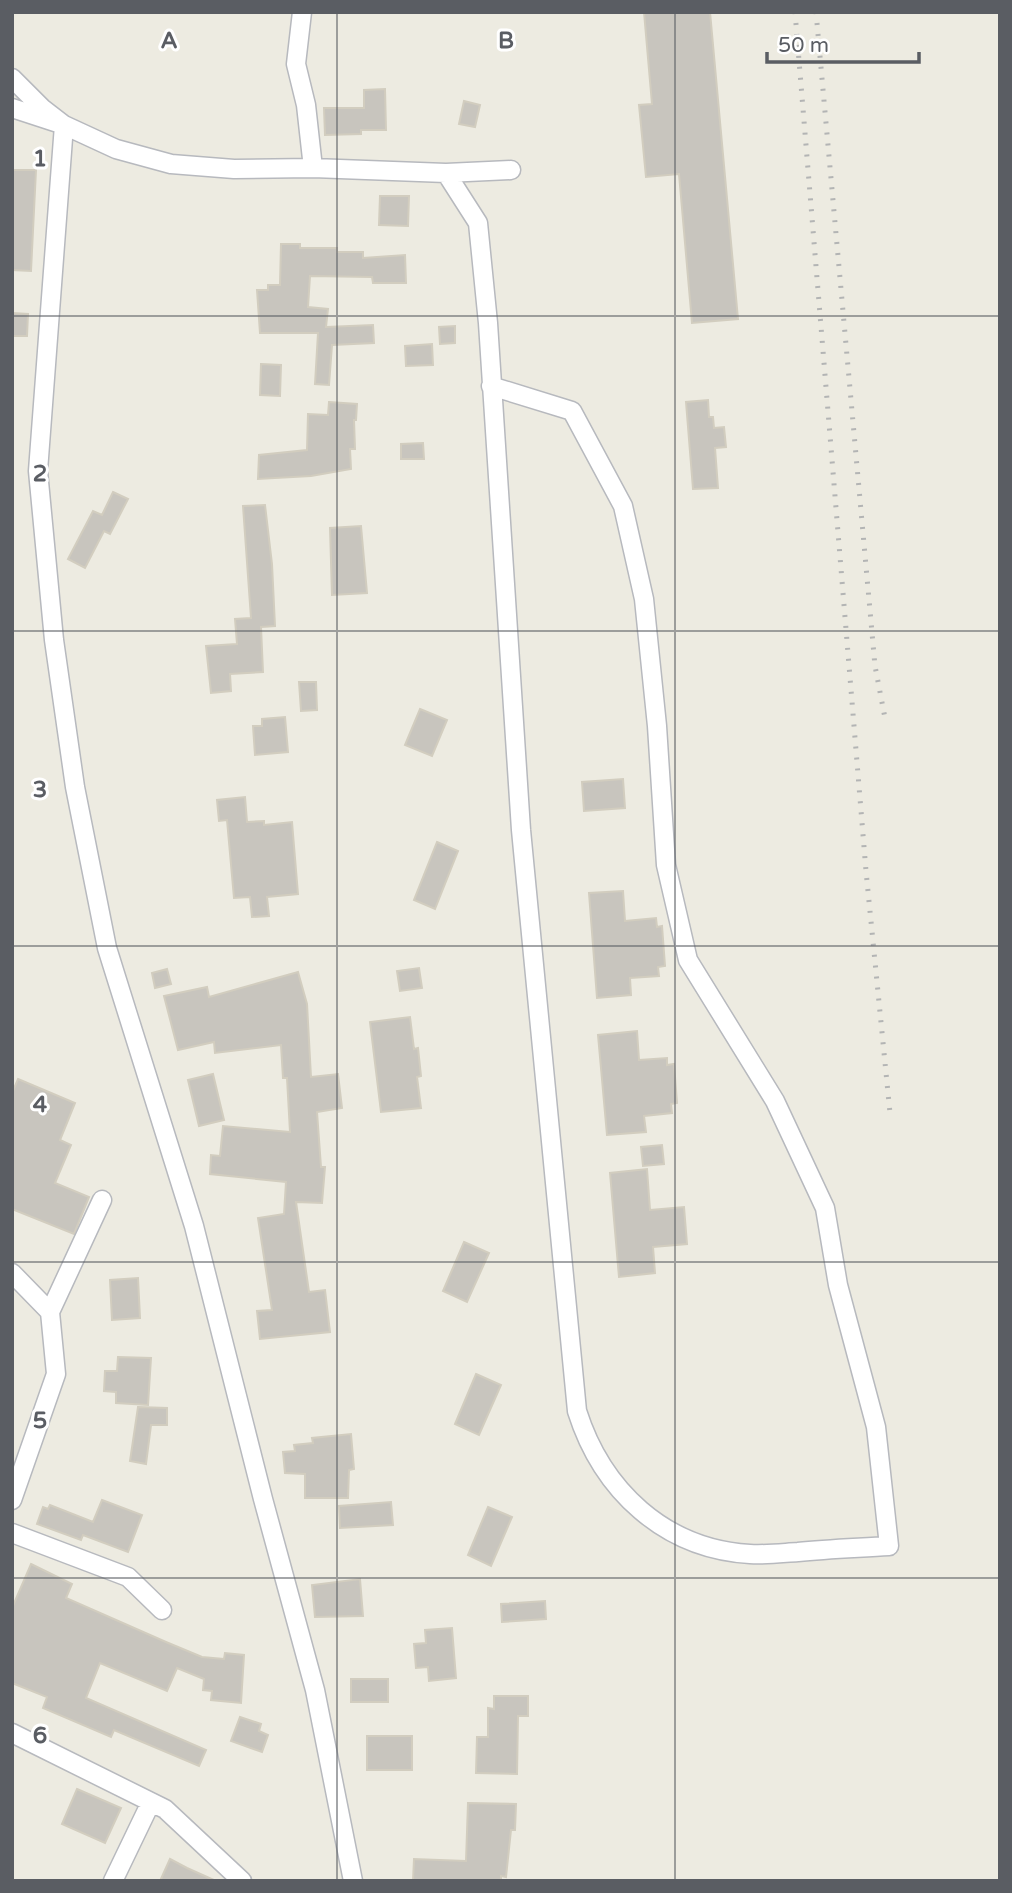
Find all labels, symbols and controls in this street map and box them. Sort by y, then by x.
scale bar [767,21,919,65]
text: A [160,27,178,55]
text: B [498,27,514,55]
text: 50 m [778,33,829,58]
text: 1 [33,145,47,173]
text: 2 [33,460,47,488]
text: 3 [33,776,47,804]
text: 4 [33,1091,48,1119]
text: 5 [33,1407,47,1435]
text: 6 [33,1722,47,1750]

